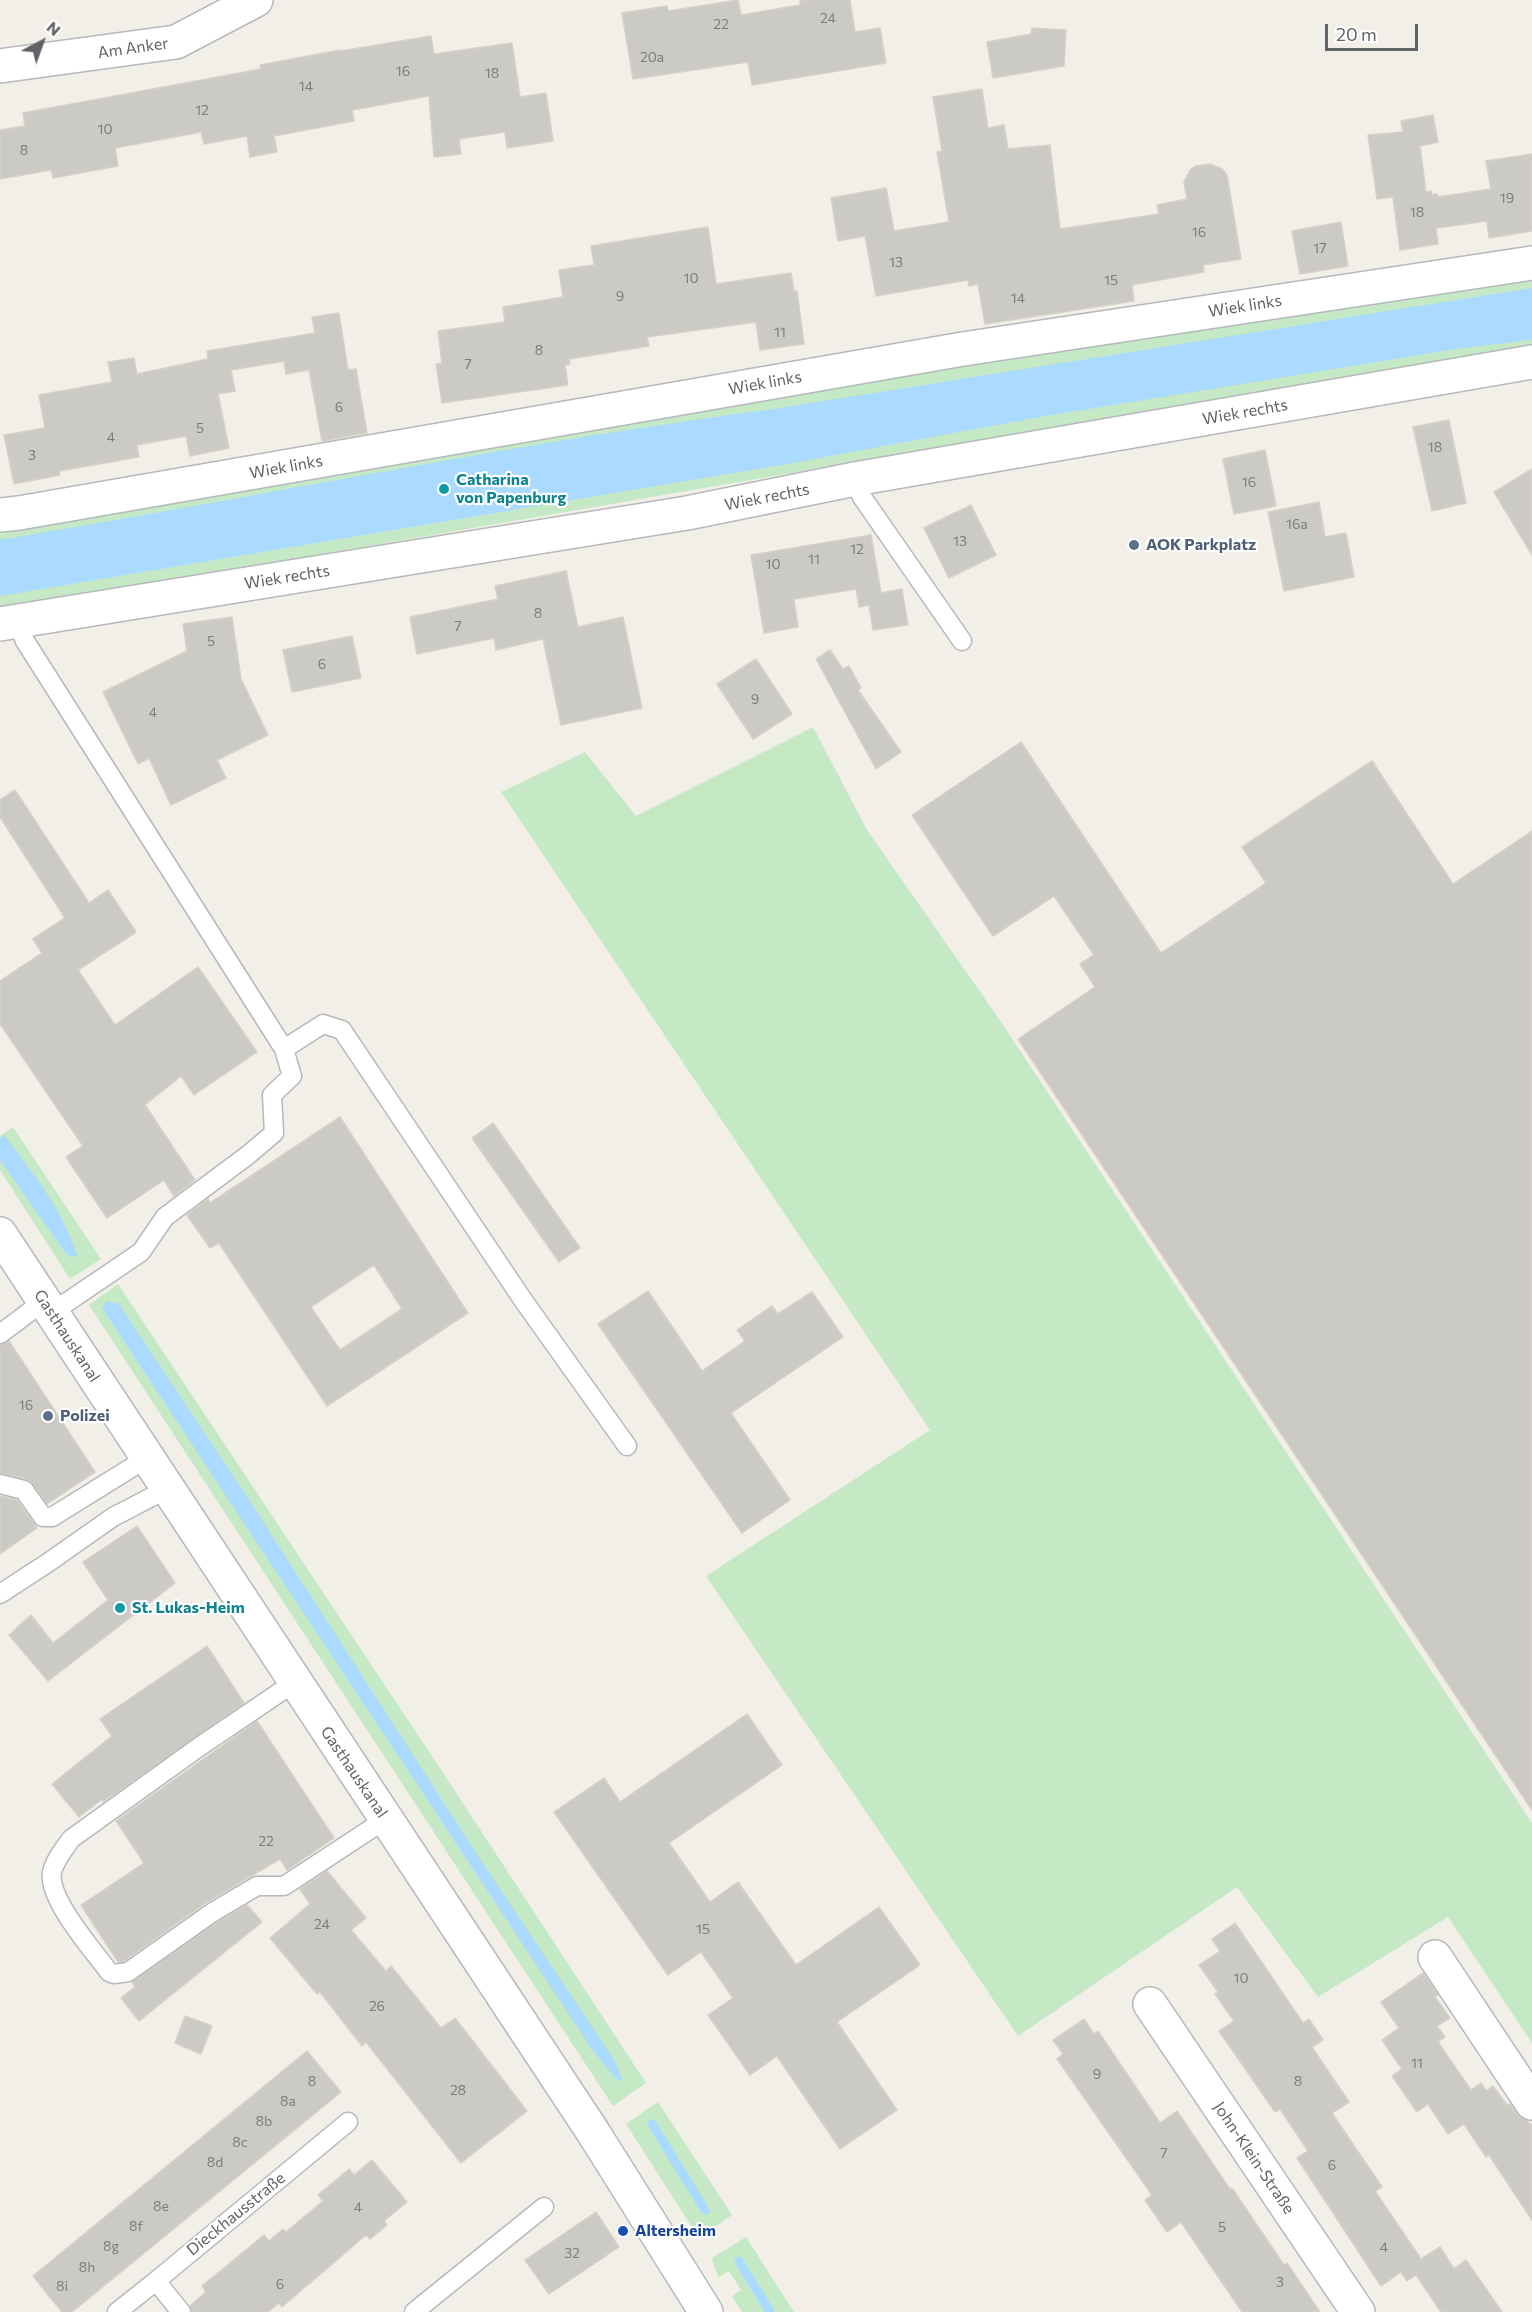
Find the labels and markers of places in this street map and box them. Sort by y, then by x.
place label: Catharina von Papenburg [456,470,566,508]
marker: Catharina von Papenburg [437,482,451,496]
place label: AOK Parkplatz [1146,535,1256,555]
marker: AOK Parkplatz [1127,538,1141,552]
place label: Polizei [60,1406,110,1426]
marker: Polizei [41,1409,55,1423]
place label: St. Lukas-Heim [132,1598,245,1618]
marker: St. Lukas-Heim [113,1601,127,1615]
place label: Altersheim [635,2221,716,2241]
marker: Altersheim [616,2224,630,2238]

